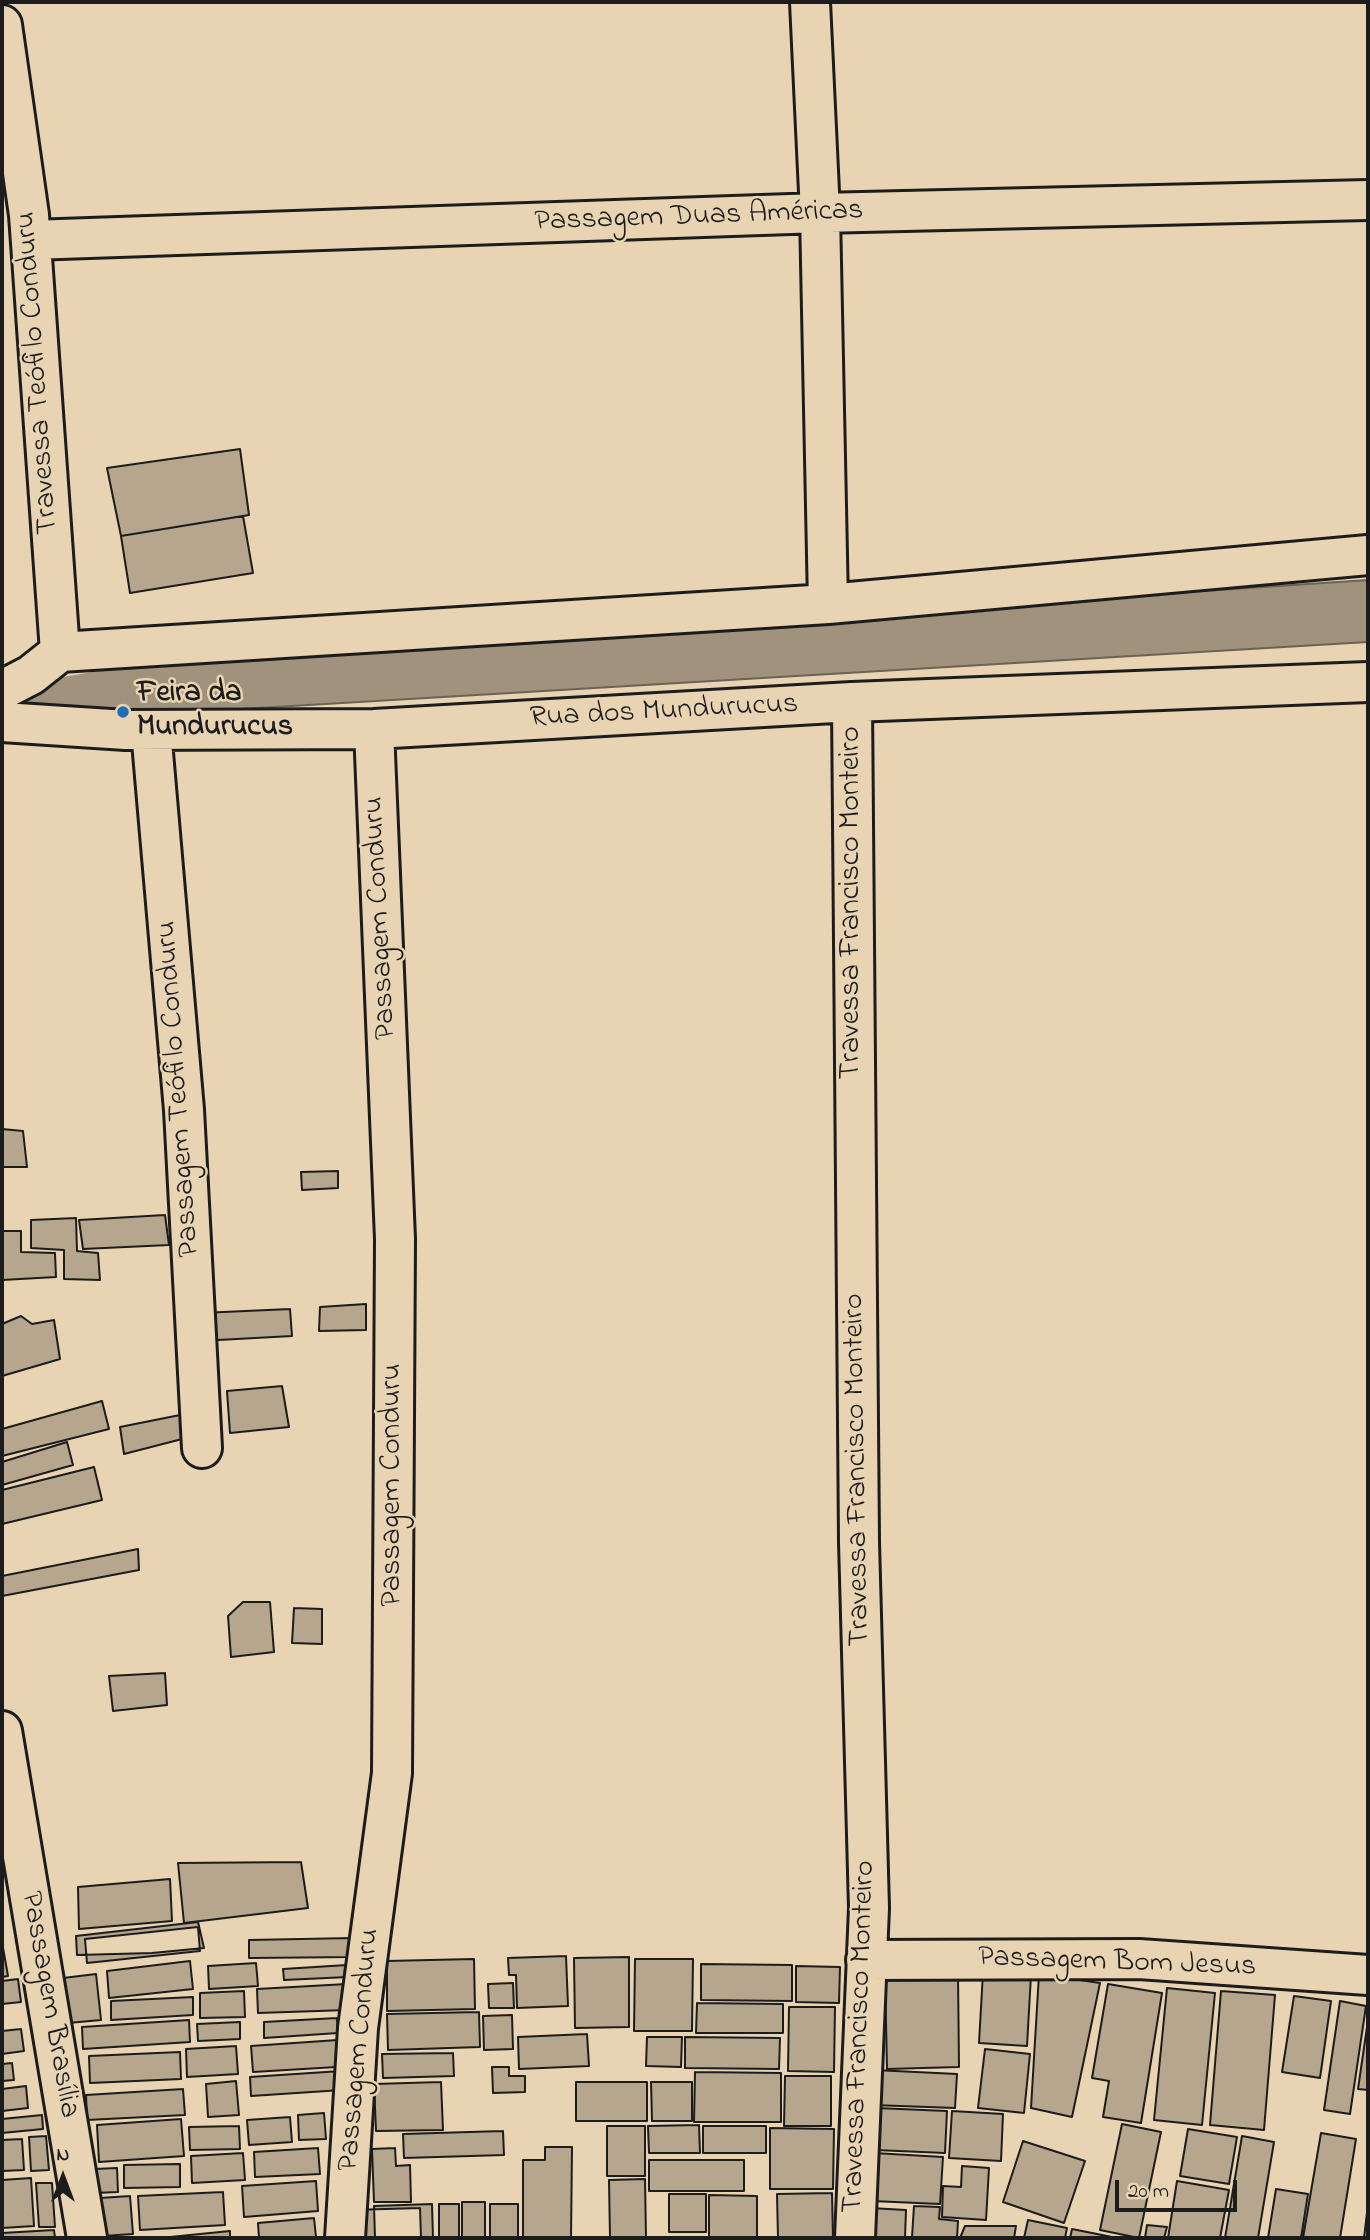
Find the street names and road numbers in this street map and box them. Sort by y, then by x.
street label: Passagem Duas Américas [534,194,864,242]
street label: Travessa Teófilo Conduru [10,210,68,536]
street label: Rua dos Mundurucus [529,688,799,738]
street label: Travessa Francisco Monteiro [835,726,871,1080]
street label: Passagem Conduru [358,796,406,1040]
street label: Passagem Teófilo Conduru [150,920,210,1258]
street label: Travessa Francisco Monteiro [838,1293,880,1647]
street label: Passagem Conduru [376,1363,412,1607]
street label: Travessa Francisco Monteiro [837,1860,885,2214]
street label: Passagem Brasília [10,1889,86,2121]
street label: Passagem Conduru [332,1927,390,2173]
street label: Passagem Bom Jesus [977,1941,1257,1987]

